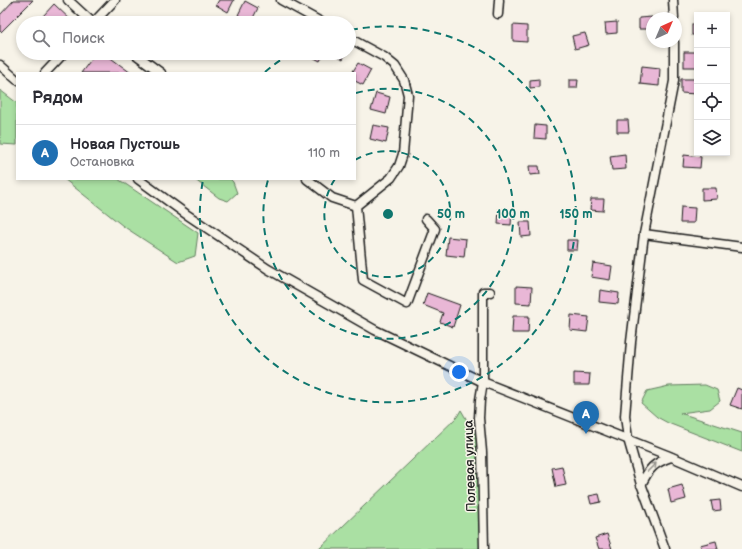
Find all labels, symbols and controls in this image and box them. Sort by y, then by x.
north arrow [646,12,682,48]
map controls [694,12,730,156]
button: + [694,12,730,48]
search box [16,16,356,60]
icon: search [30,27,52,49]
text: Поиск [62,29,105,48]
button: − [694,48,730,84]
button: locate [694,84,730,120]
text: Рядом [32,88,83,108]
button: layers [694,120,730,156]
text: Новая Пустошь [70,135,180,154]
text: A [41,145,49,161]
text: 110 m [308,145,340,161]
text: Остановка [70,154,135,170]
centre of rings [381,207,395,221]
text: 50 m [437,207,465,222]
text: 100 m [496,207,530,222]
text: 150 m [560,207,592,222]
your location [449,362,469,382]
pin: A [573,401,599,434]
street label: Полевая улица [460,419,480,512]
one-way arrow [648,462,657,472]

